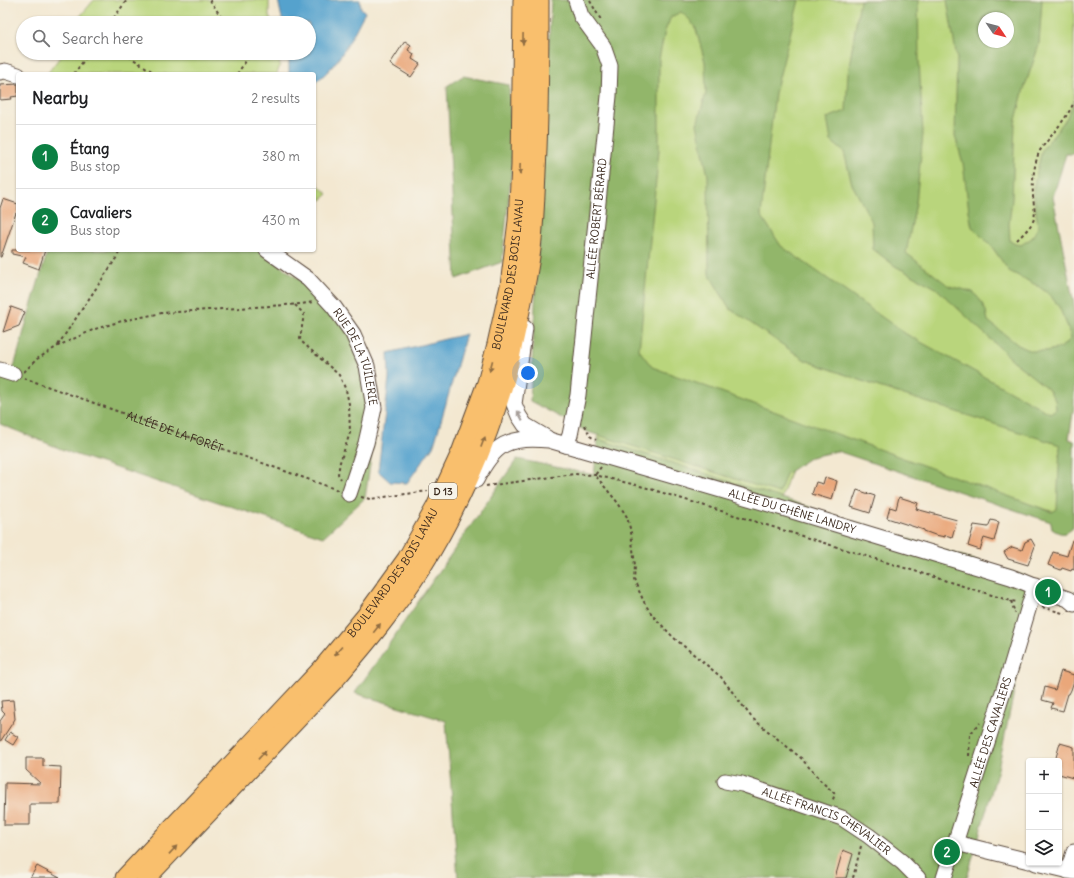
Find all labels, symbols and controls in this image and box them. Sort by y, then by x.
north arrow [978,12,1014,48]
search box [16,16,316,60]
icon: search [30,27,52,49]
text: Search here [62,29,143,48]
one-way arrow [520,33,526,46]
text: Nearby [32,87,88,109]
text: 2 results [251,90,300,107]
text: Étang [70,139,109,158]
text: 1 [42,148,48,165]
text: 380 m [262,148,300,165]
street label: ALLÉE ROBERT BÉRARD [583,157,610,280]
text: Bus stop [70,158,120,175]
one-way arrow [517,163,524,175]
street label: BOULEVARD DES BOIS LAVAU [489,199,526,351]
text: Cavaliers [70,203,132,222]
text: 2 [41,212,49,229]
text: 430 m [262,212,300,229]
text: Bus stop [70,222,120,239]
street label: RUE DE LA TUILERIE [330,305,381,407]
one-way arrow [488,361,494,373]
your location [518,363,538,383]
street label: ALLÉE DE LA FORÊT [125,408,225,455]
one-way arrow [516,410,523,421]
one-way arrow [480,436,486,448]
road number: D 13 [429,483,457,499]
street label: ALLÉE DU CHÊNE LANDRY [727,486,858,537]
street label: BOULEVARD DES BOIS LAVAU [344,506,441,640]
pin: 1 [1035,577,1061,607]
one-way arrow [373,622,382,633]
one-way arrow [333,646,343,656]
street label: ALLÉE DES CAVALIERS [966,675,1014,789]
one-way arrow [257,750,267,760]
map controls [1026,758,1062,866]
button: + [1026,758,1062,794]
street label: ALLÉE FRANCIS CHEVALIER [760,784,894,858]
button: − [1026,794,1062,830]
button: layers [1026,830,1062,866]
pin: 2 [934,837,960,867]
one-way arrow [168,845,178,855]

